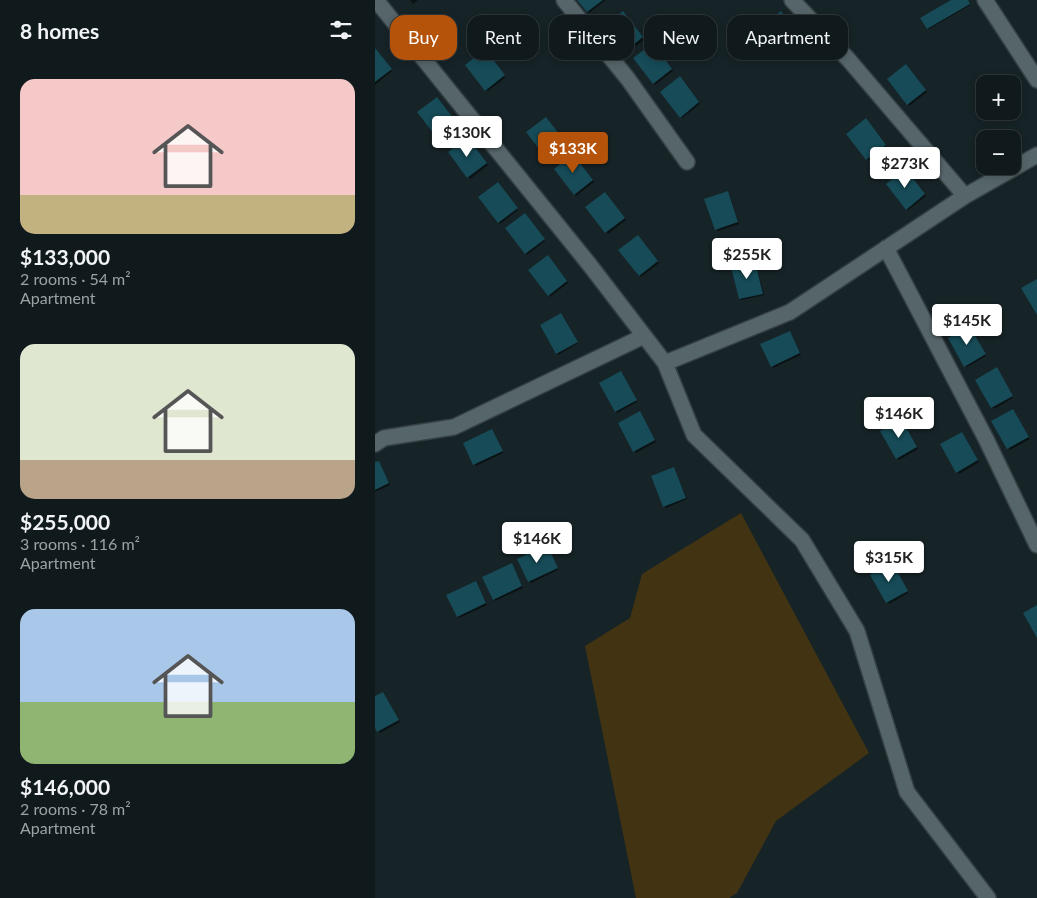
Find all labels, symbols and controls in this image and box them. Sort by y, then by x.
chip: Buy [390,15,457,60]
chip: Rent [467,15,539,60]
chip: Filters [549,15,634,60]
chip: New [644,15,717,60]
chip: Apartment [727,15,848,60]
icon: filters [327,16,355,44]
text: 8 homes [20,18,99,43]
map controls [976,75,1021,175]
button: + [976,75,1021,120]
icon: home [143,111,233,201]
pin: $130K [432,116,502,158]
text: $130K [443,122,491,141]
button: − [976,130,1021,175]
pin: $133K [538,132,608,174]
text: $133K [549,138,597,157]
pin: $273K [870,146,940,189]
text: $273K [881,153,929,172]
pin: $255K [712,238,782,280]
text: $133,000 [20,244,110,269]
text: $255K [723,244,771,263]
text: 2 rooms · 54 m² [20,269,131,288]
text: Apartment [20,288,95,307]
pin: $145K [932,304,1002,346]
text: $145K [943,310,991,329]
icon: home [143,376,233,466]
pin: $146K [864,396,934,439]
text: $146K [875,403,923,422]
text: $255,000 [20,509,110,534]
pin: $146K [502,522,572,564]
text: $146K [513,528,561,547]
text: 3 rooms · 116 m² [20,534,140,553]
pin: $315K [854,540,924,583]
text: $315K [865,547,913,566]
text: Apartment [20,553,95,572]
icon: home [143,641,233,731]
text: $146,000 [20,774,110,799]
text: 2 rooms · 78 m² [20,799,131,818]
text: Apartment [20,818,95,837]

